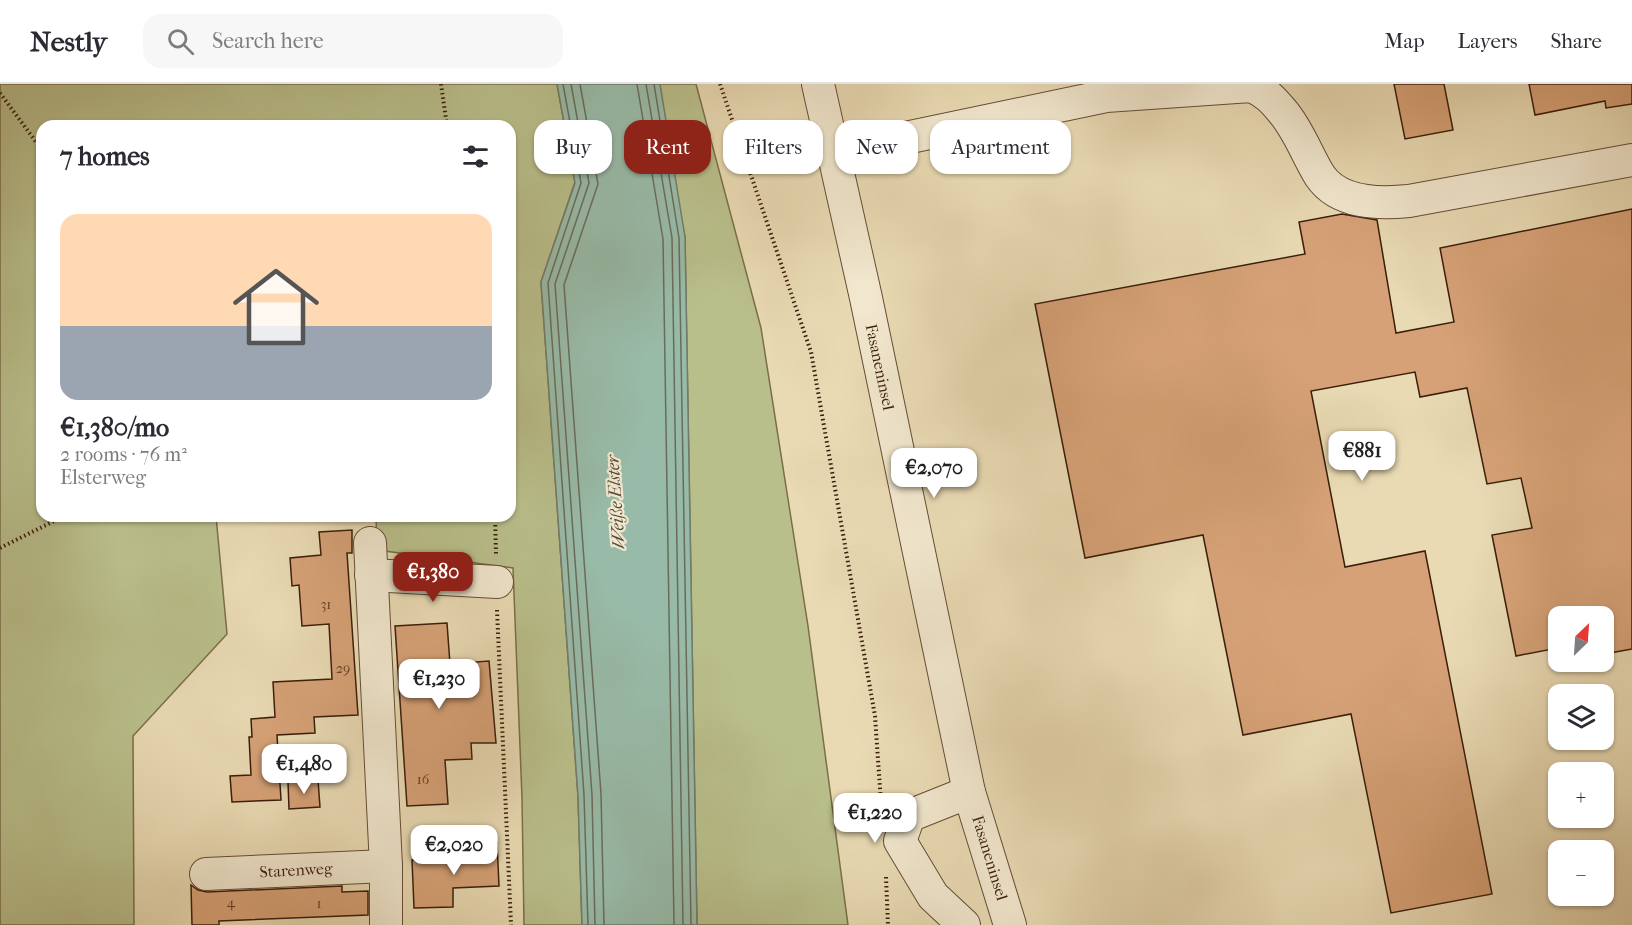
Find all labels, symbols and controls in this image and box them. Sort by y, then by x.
search box [143,14,563,68]
text: Nestly [30,25,107,58]
icon: search [164,25,197,58]
text: Search here [212,28,324,54]
text: Map [1384,29,1425,53]
text: Layers [1458,29,1517,53]
text: Share [1550,29,1602,53]
chip: Buy [534,120,612,174]
chip: Rent [624,120,711,174]
chip: Filters [723,120,823,174]
chip: New [835,120,918,174]
chip: Apartment [930,120,1071,174]
icon: filters [459,140,492,173]
text: 7 homes [60,141,150,172]
icon: home [222,253,330,361]
street label: Fasaneninsel [862,322,899,412]
text: €1,380/mo [60,412,169,443]
pin: €881 [1326,431,1398,482]
text: €881 [1342,439,1382,462]
text: 2 rooms · 76 m² [60,443,187,466]
pin: €2,070 [885,448,983,499]
water label: Weiße Elster [602,452,630,550]
text: €2,070 [905,456,963,479]
text: Elsterweg [60,466,146,489]
pin: €1,380 [384,552,482,603]
text: €1,380 [407,560,459,583]
house number: 31 [321,596,331,613]
north arrow [1548,606,1614,672]
map controls [1548,606,1614,906]
pin: €1,230 [390,659,488,710]
house number: 29 [336,660,350,677]
text: €1,230 [413,667,465,690]
button: layers [1548,684,1614,750]
pin: €1,480 [255,744,353,795]
text: €1,480 [276,752,332,775]
button: + [1548,762,1614,828]
house number: 16 [417,771,430,788]
pin: €1,220 [826,793,924,844]
text: €1,220 [848,801,902,824]
street label: Fasaneninsel [968,813,1012,903]
pin: €2,020 [405,825,503,876]
text: €2,020 [425,833,483,856]
button: − [1548,840,1614,906]
street label: Starenweg [259,859,333,881]
house number: 4 [227,894,236,911]
house number: 1 [317,895,322,912]

